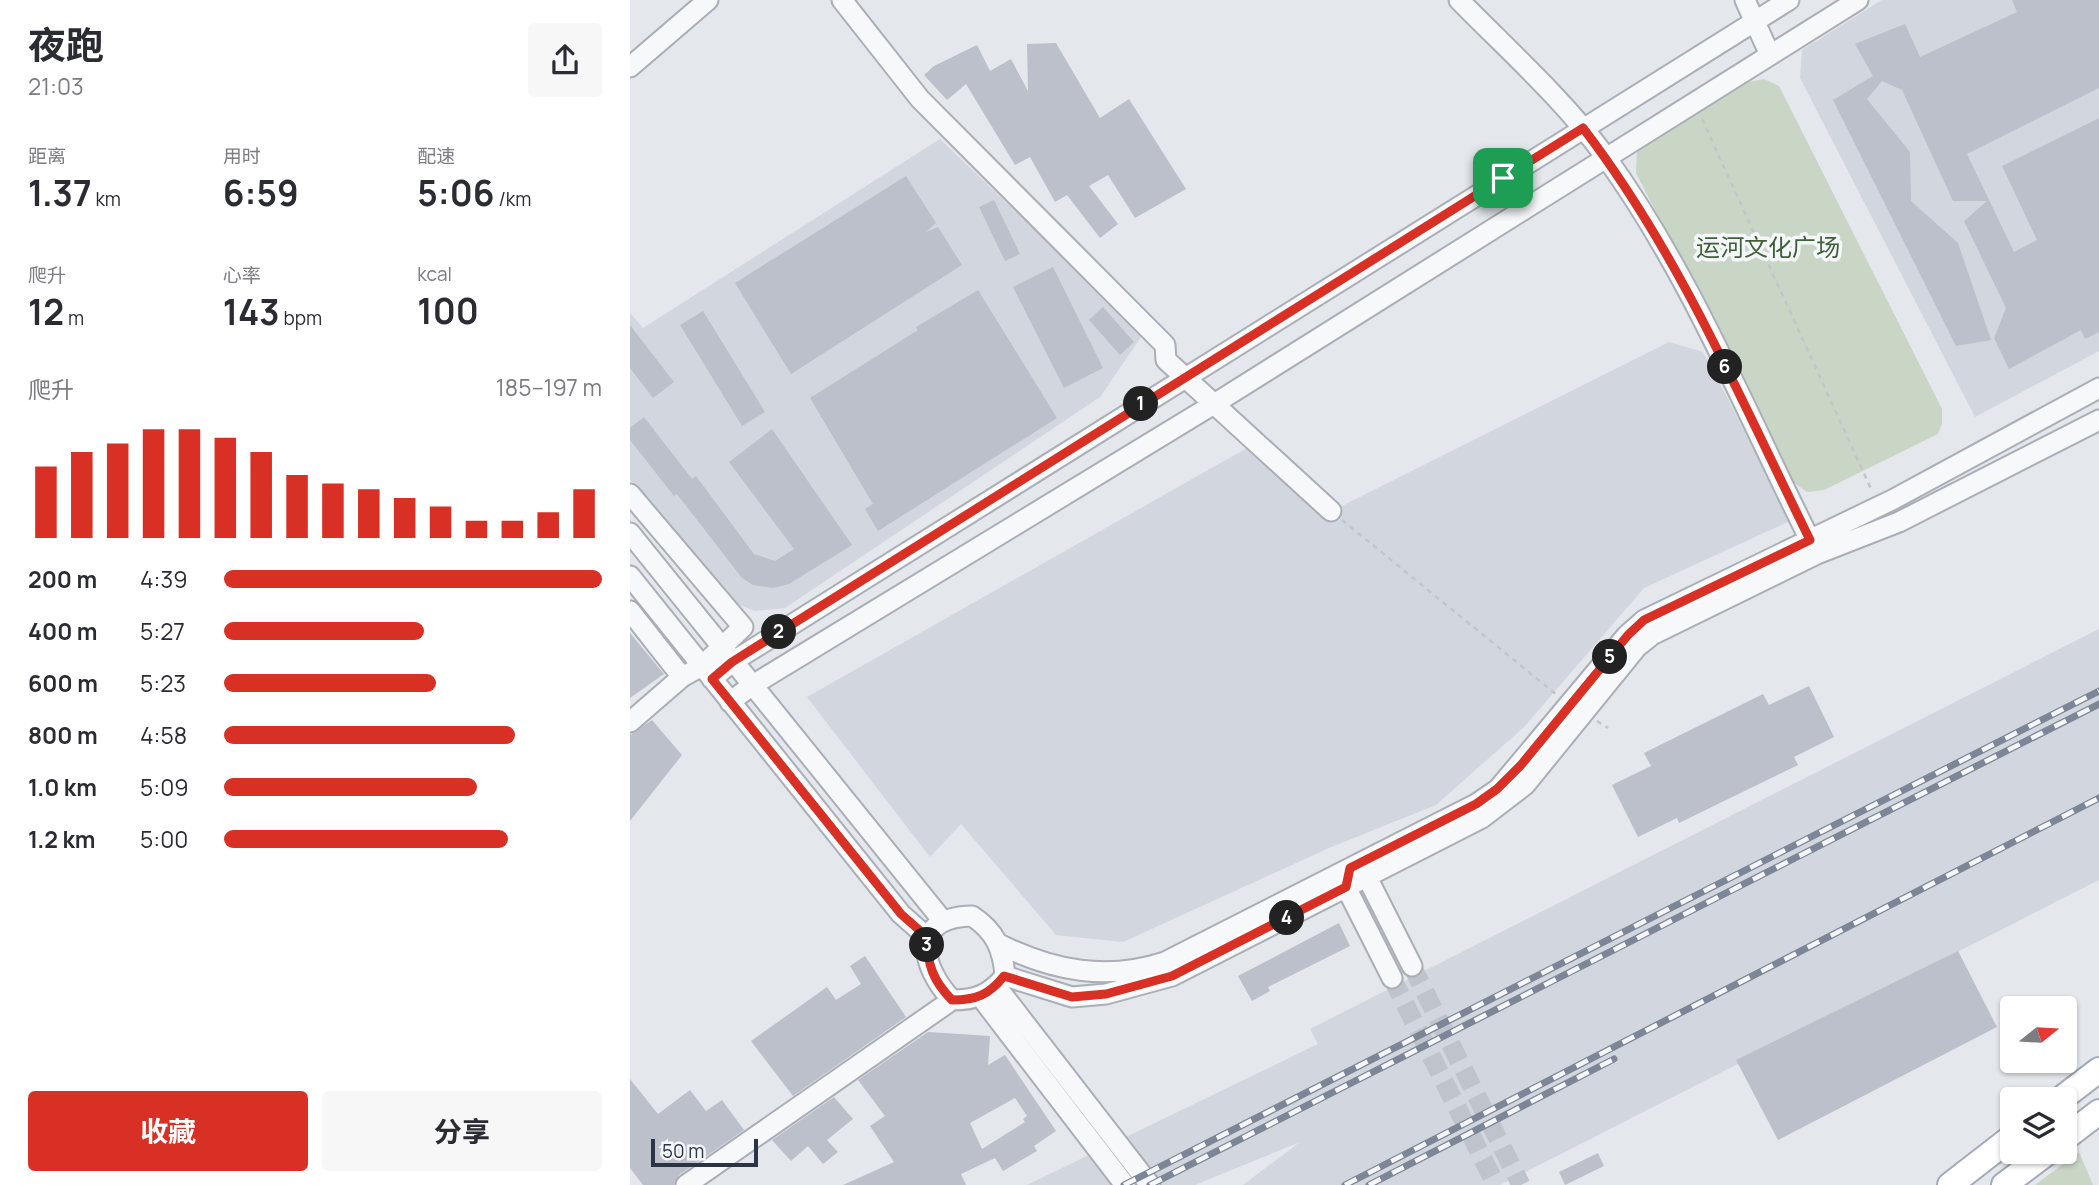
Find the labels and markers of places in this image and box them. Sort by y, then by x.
pin [1473,148,1533,208]
pin: 6 [1708,350,1742,384]
pin: 1 [1124,386,1158,422]
pin: 2 [762,614,796,650]
pin: 5 [1592,640,1628,674]
pin: 4 [1270,900,1304,936]
pin: 3 [910,928,944,962]

